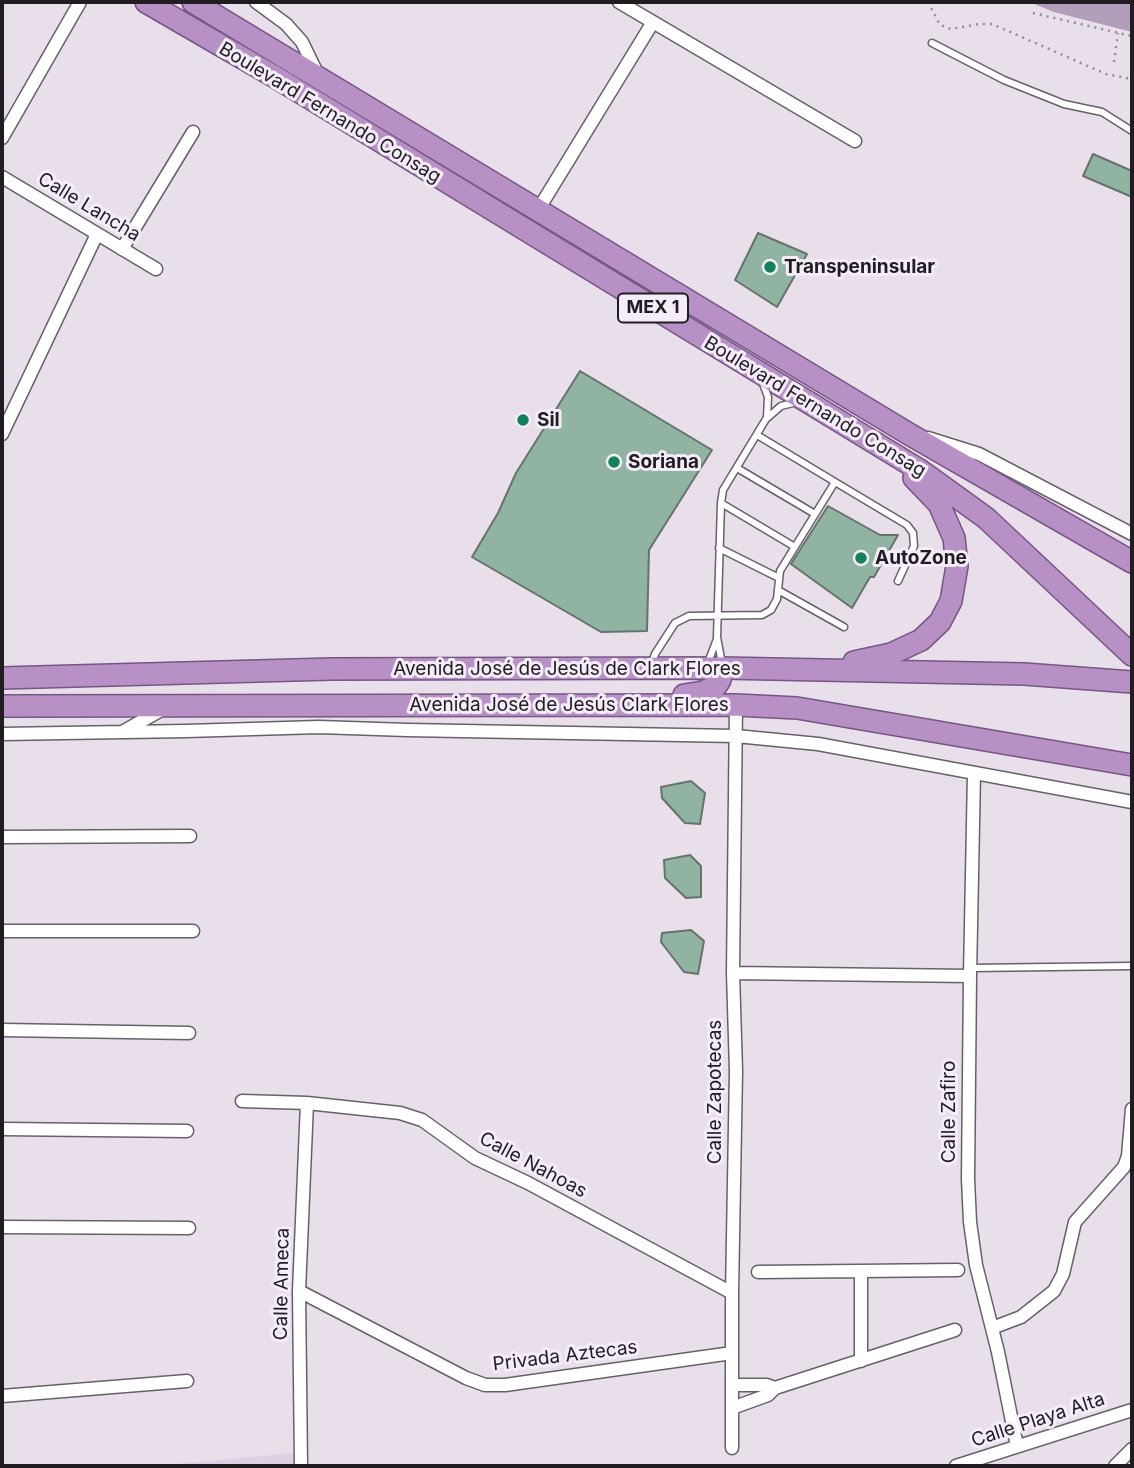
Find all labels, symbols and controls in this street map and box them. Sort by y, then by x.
street label: Boulevard Fernando Consag [215,38,445,188]
street label: Calle Lancha [34,167,144,247]
place label: Transpeninsular [784,256,935,278]
marker: Transpeninsular [762,259,778,275]
road number: MEX 1 [618,294,688,322]
street label: Boulevard Fernando Consag [700,332,930,482]
place label: Sil [537,409,560,431]
marker: Sil [515,412,531,428]
place label: Soriana [628,451,699,473]
marker: Soriana [606,454,622,470]
place label: AutoZone [875,547,967,569]
marker: AutoZone [853,550,869,566]
street label: Avenida José de Jesús de Clark Flores [393,658,741,680]
street label: Avenida José de Jesús Clark Flores [409,694,729,716]
street label: Calle Zapotecas [704,1020,726,1164]
street label: Calle Zafiro [938,1061,960,1163]
street label: Calle Nahoas [475,1127,591,1203]
street label: Calle Ameca [270,1227,294,1341]
street label: Privada Aztecas [491,1336,639,1376]
street label: Calle Playa Alta [968,1388,1108,1452]

